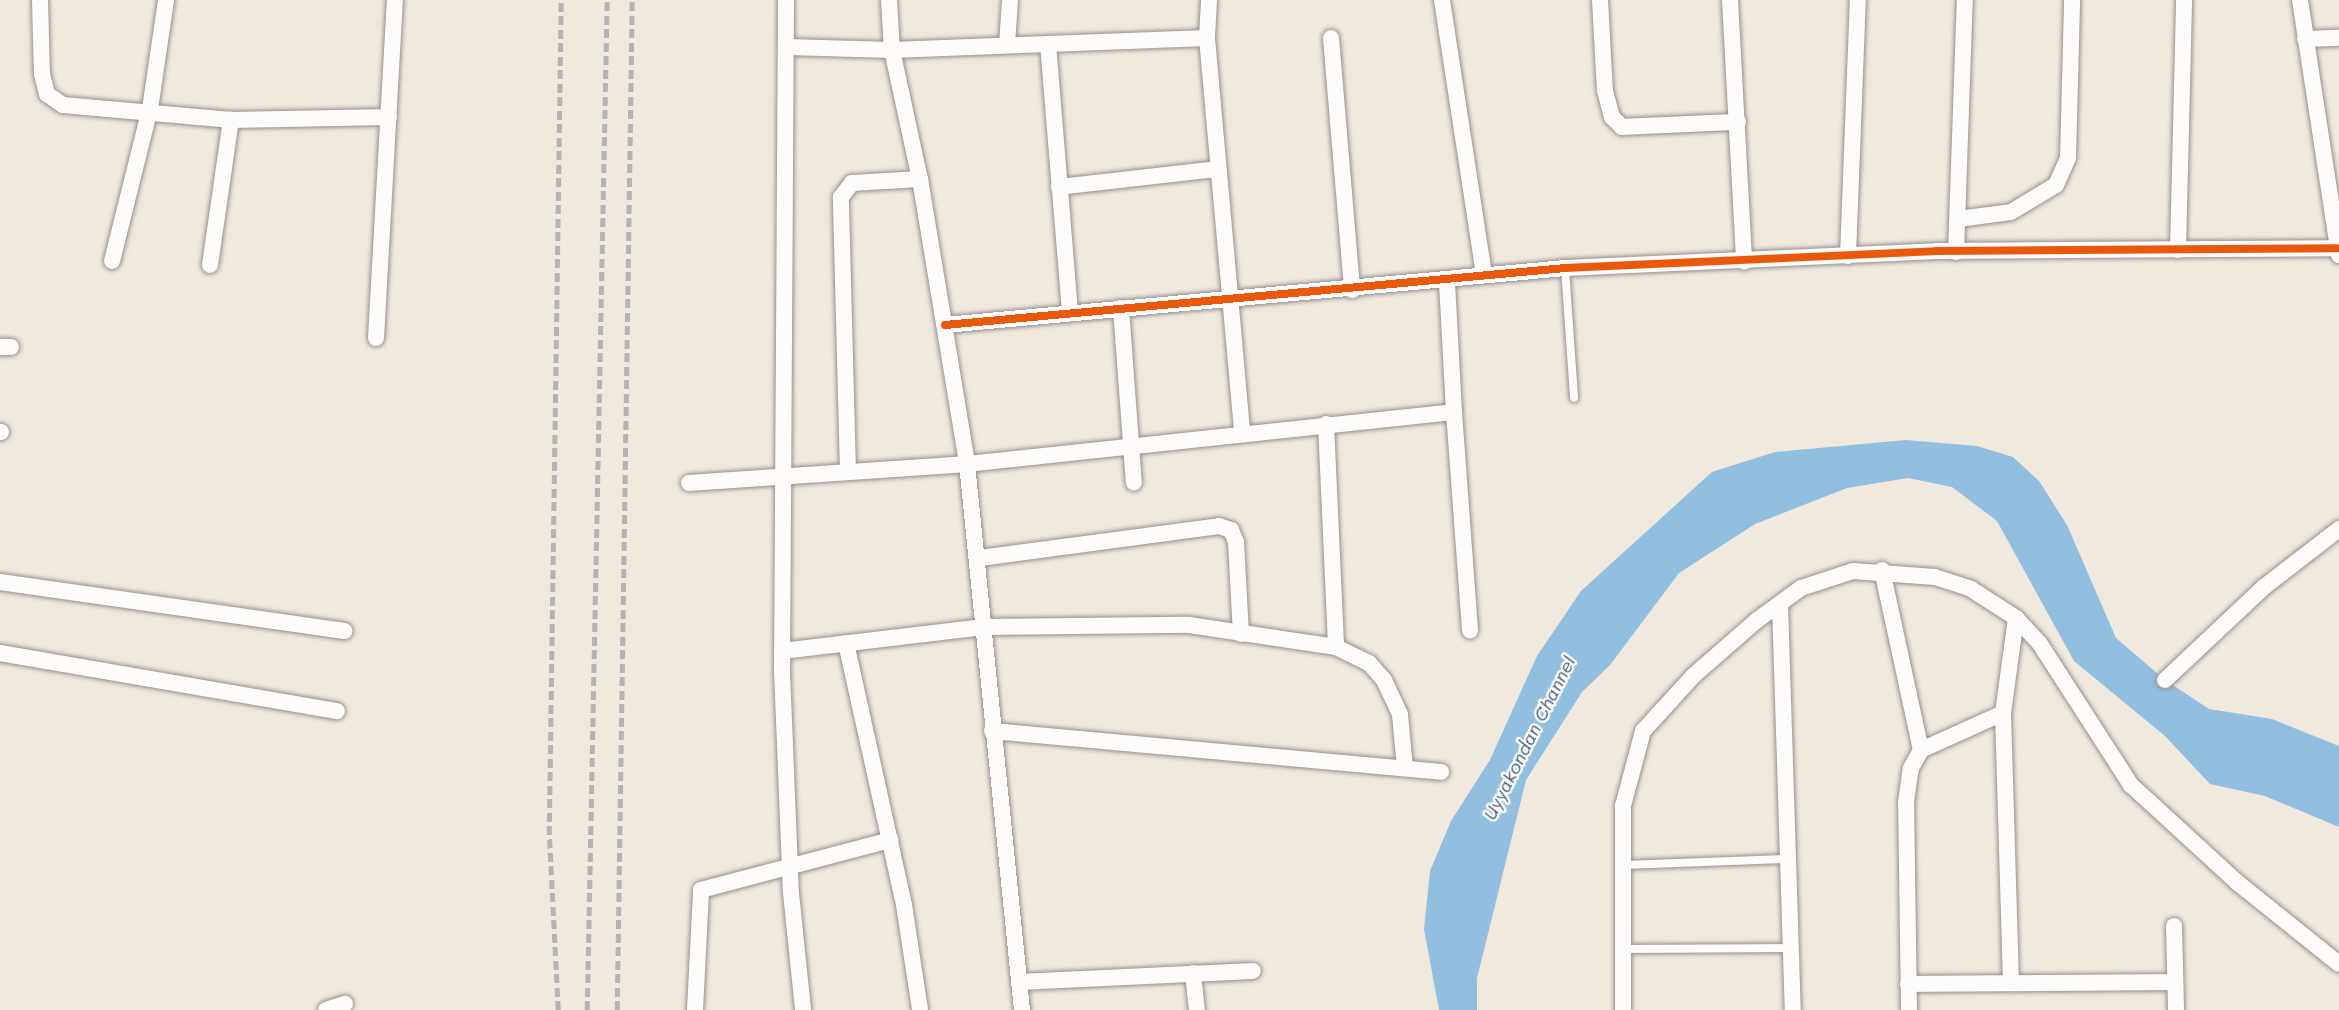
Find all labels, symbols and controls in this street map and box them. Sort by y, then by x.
water label: Uyyakondan Channel [1478,653,1580,823]

